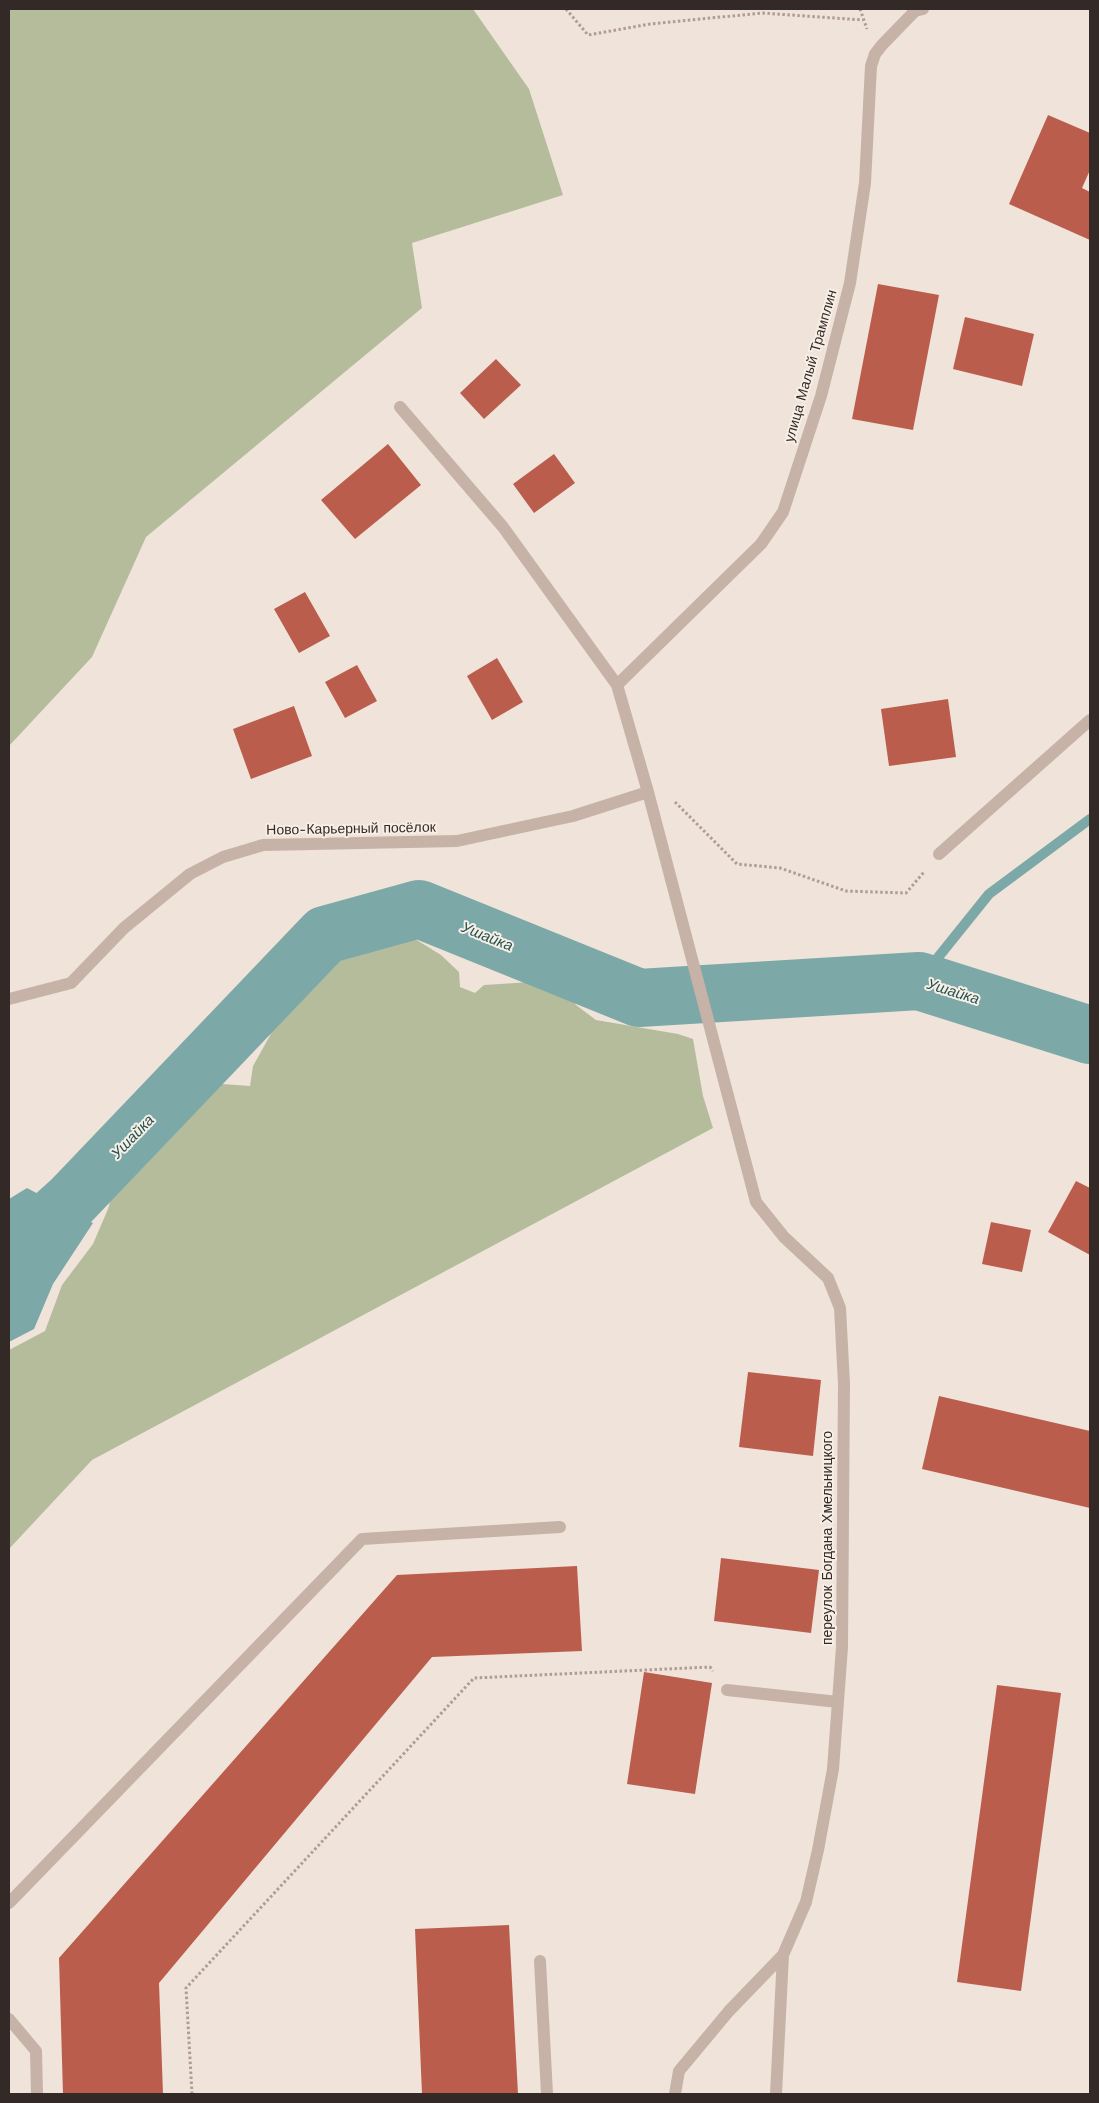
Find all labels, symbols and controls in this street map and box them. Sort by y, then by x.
street label: улица Малый Трамплин [781,288,841,444]
street label: Ново-Карьерный посёлок [266,819,436,839]
water label: Ушайка [459,919,515,955]
water label: Ушайка [925,976,981,1008]
water label: Ушайка [108,1111,158,1163]
street label: переулок Богдана Хмельницкого [820,1431,836,1645]

